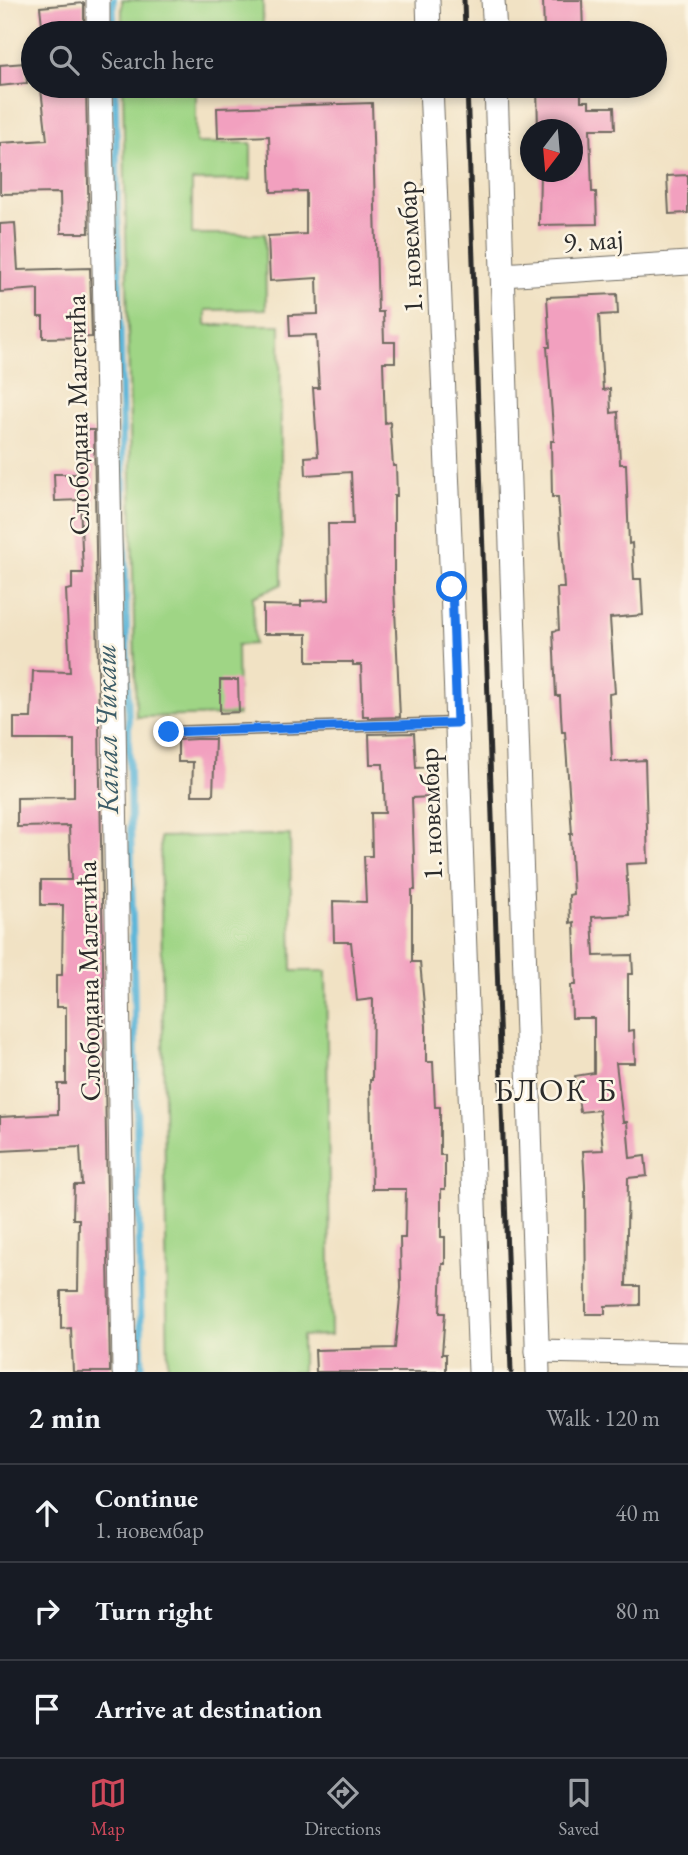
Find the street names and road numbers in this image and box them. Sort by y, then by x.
street label: 1. новембар [388,180,430,314]
street label: 9. мај [562,220,624,260]
street label: Слободана Малетића [57,293,97,536]
street label: 1. новембар [410,747,450,881]
street label: Слободана Малетића [68,859,108,1102]

